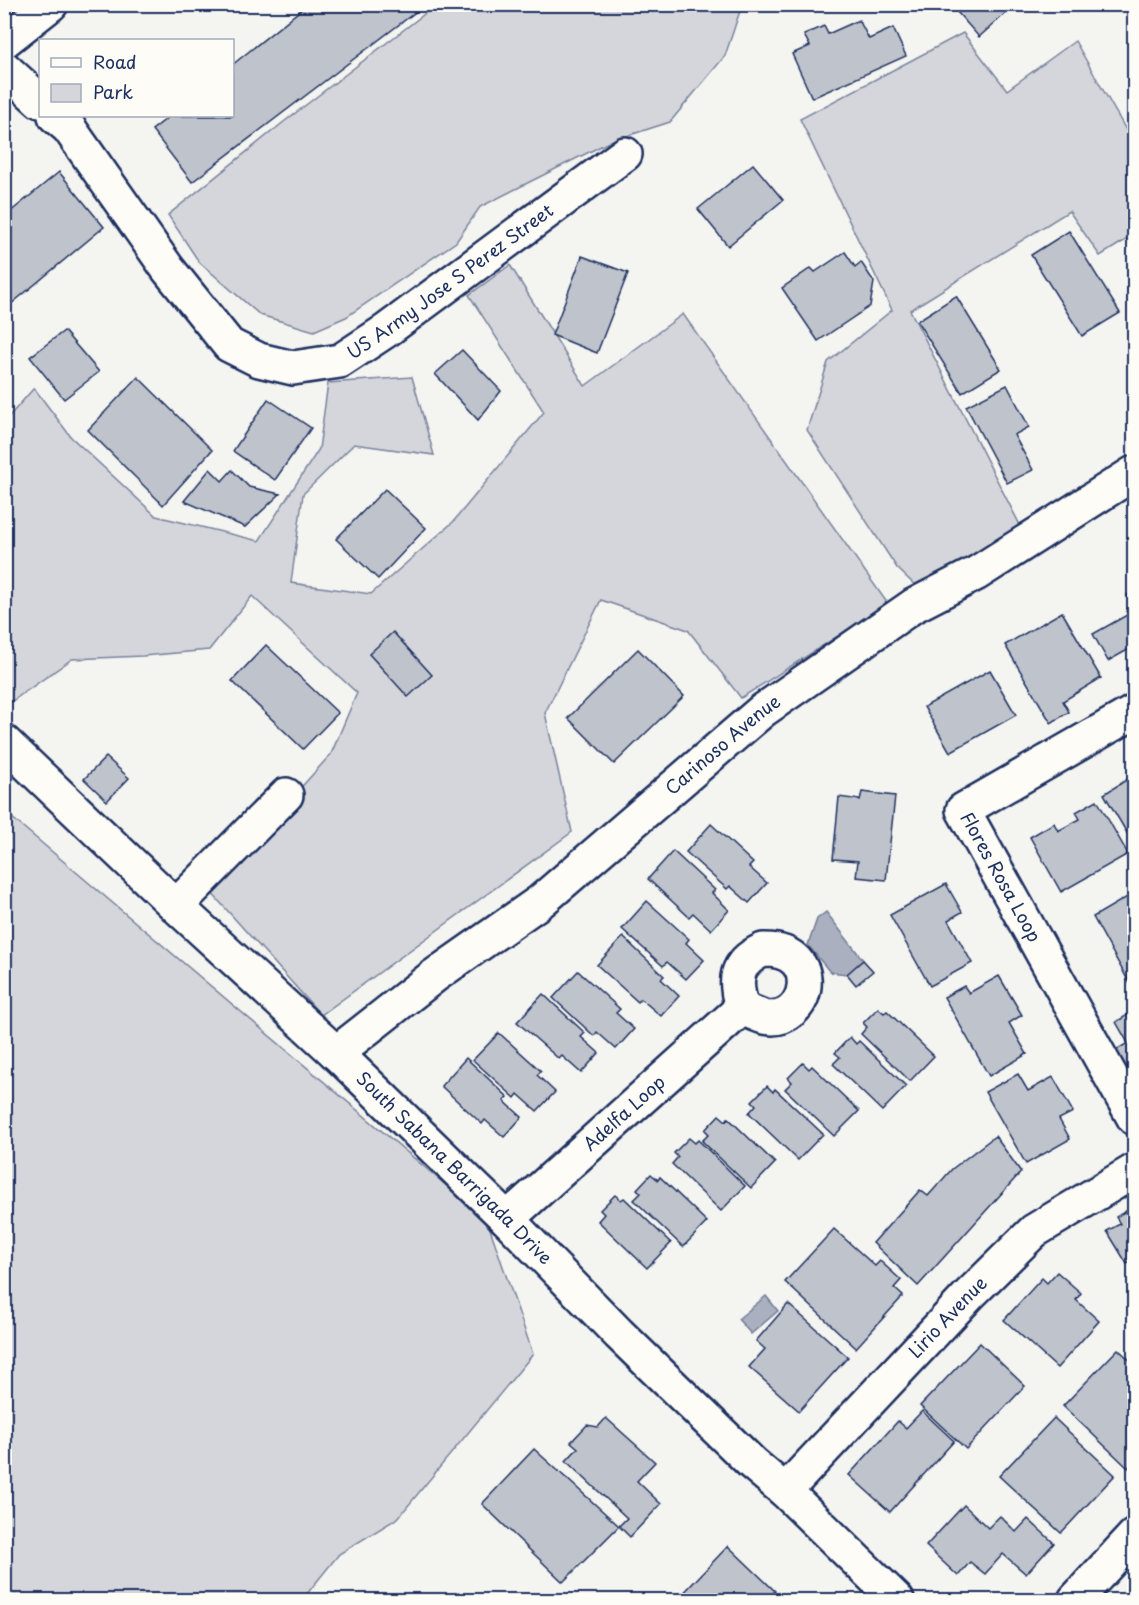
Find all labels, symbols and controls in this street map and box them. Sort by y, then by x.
legend [39,39,234,117]
text: Road [93,48,137,75]
text: Park [93,78,133,105]
street label: US Army Jose S Perez Street [341,196,559,365]
street label: Carinoso Avenue [659,687,785,801]
street label: Flores Rosa Loop [955,806,1049,947]
street label: South Sabana Barrigada Drive [351,1065,559,1270]
street label: Adelfa Loop [576,1068,671,1157]
street label: Lirio Avenue [901,1269,993,1364]

